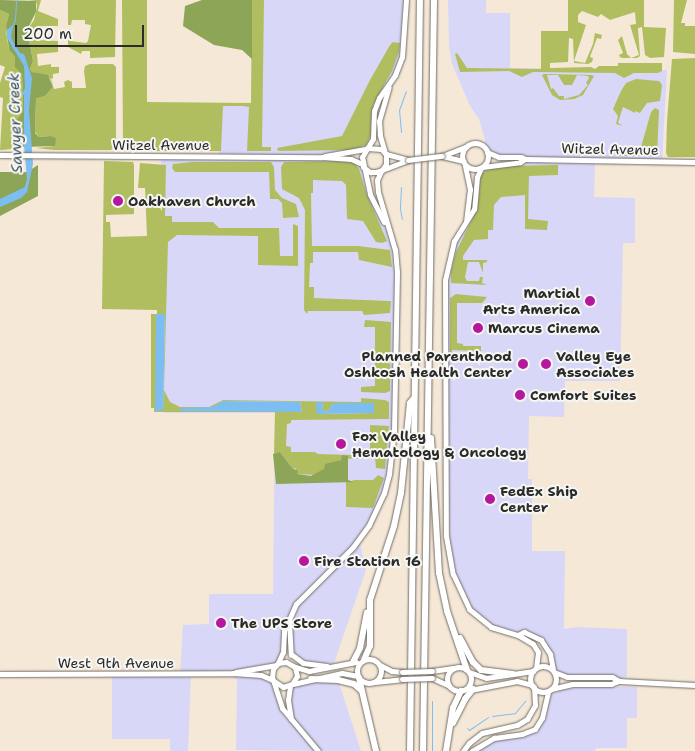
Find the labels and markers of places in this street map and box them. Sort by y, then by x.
place label: Oakhaven Church [128,193,256,209]
marker: Oakhaven Church [112,195,124,207]
place label: Martial Arts America [483,285,580,318]
marker: Martial Arts America [584,295,596,307]
place label: Marcus Cinema [488,320,600,336]
marker: Marcus Cinema [472,322,484,334]
place label: Planned Parenthood Oshkosh Health Center [344,348,512,381]
place label: Valley Eye Associates [556,348,634,381]
marker: Planned Parenthood Oshkosh Health Center [516,357,530,371]
marker: Valley Eye Associates [540,358,552,370]
place label: Comfort Suites [530,387,636,403]
marker: Comfort Suites [514,389,526,401]
place label: Fox Valley Hematology & Oncology [352,428,527,461]
marker: Fox Valley Hematology & Oncology [334,437,348,451]
place label: FedEx Ship Center [500,483,578,516]
marker: FedEx Ship Center [484,493,496,505]
place label: Fire Station 16 [314,553,421,569]
marker: Fire Station 16 [298,555,310,567]
place label: The UPS Store [231,615,332,631]
marker: The UPS Store [215,617,227,629]

